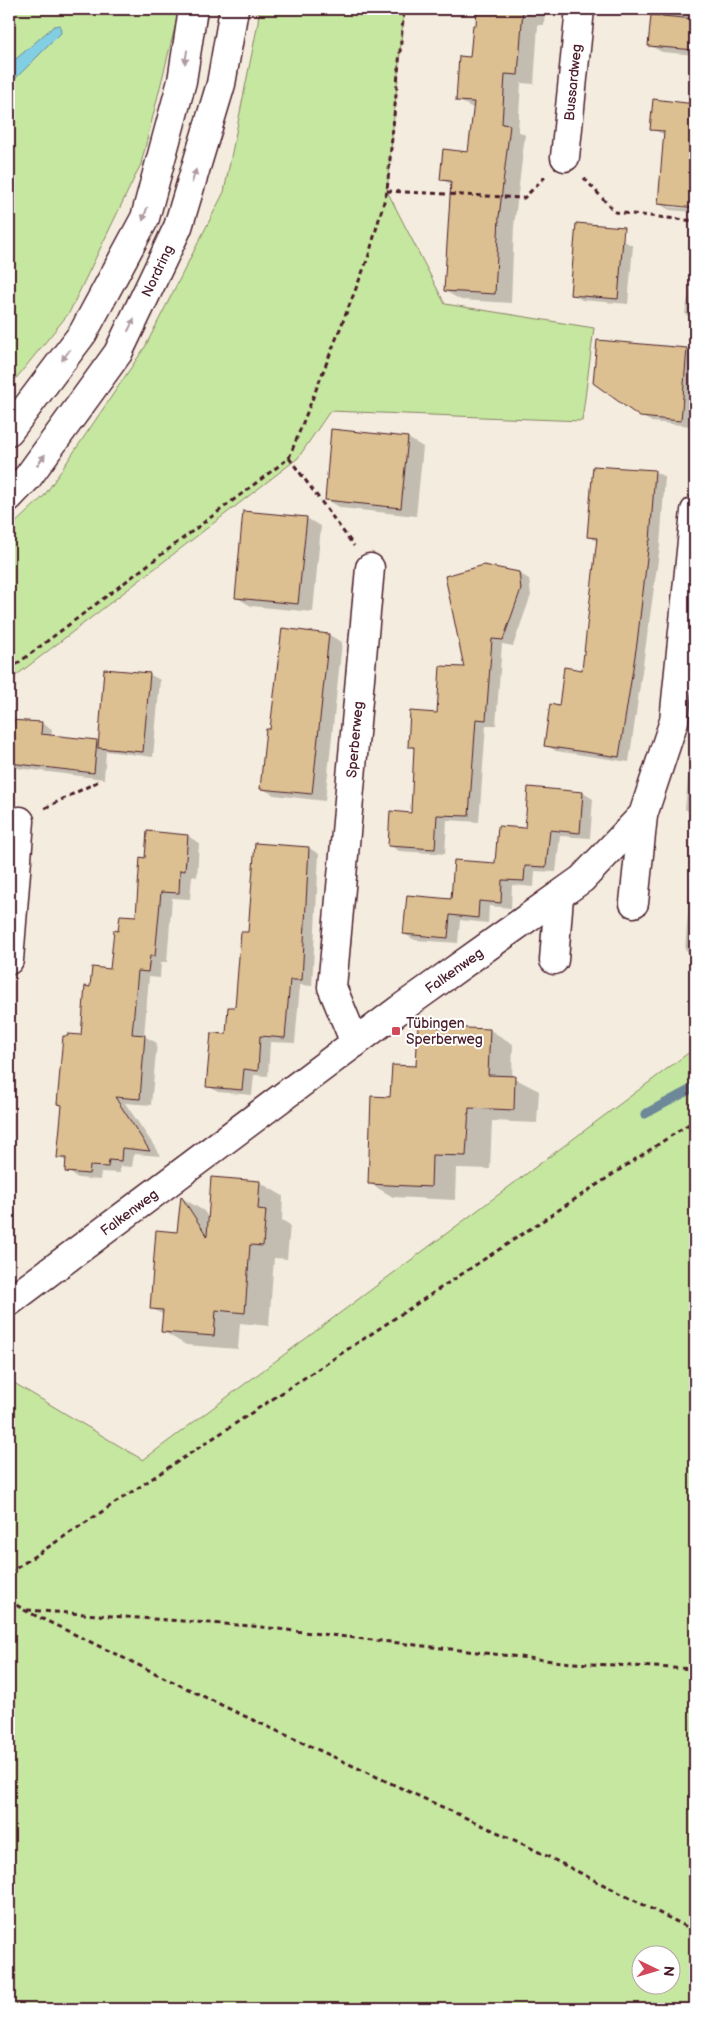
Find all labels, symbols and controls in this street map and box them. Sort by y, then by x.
street label: Bussardweg [560,43,585,122]
one-way arrow [182,49,190,65]
one-way arrow [190,168,198,183]
one-way arrow [141,207,149,222]
street label: Nordring [138,242,177,299]
one-way arrow [127,318,135,332]
one-way arrow [61,348,71,362]
one-way arrow [36,453,46,467]
street label: Sperberweg [343,700,366,779]
street label: Falkenweg [422,944,486,997]
place label: Tübingen Sperberweg [406,1015,483,1048]
marker: Tübingen Sperberweg [390,1025,402,1037]
street label: Falkenweg [97,1185,161,1239]
north arrow [632,1946,682,1996]
text: N [660,1965,677,1977]

